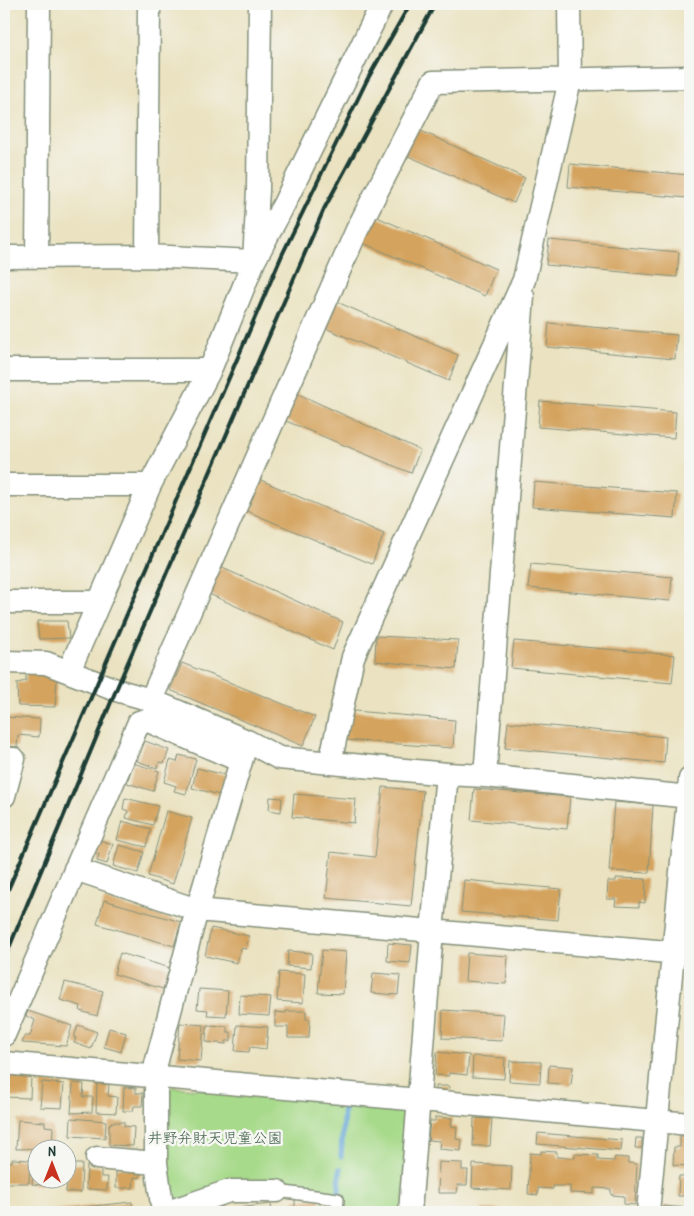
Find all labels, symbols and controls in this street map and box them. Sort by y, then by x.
park label: 井野弁財天児童公園 [147,1127,283,1148]
north arrow [28,1138,78,1188]
text: N [48,1141,56,1160]

